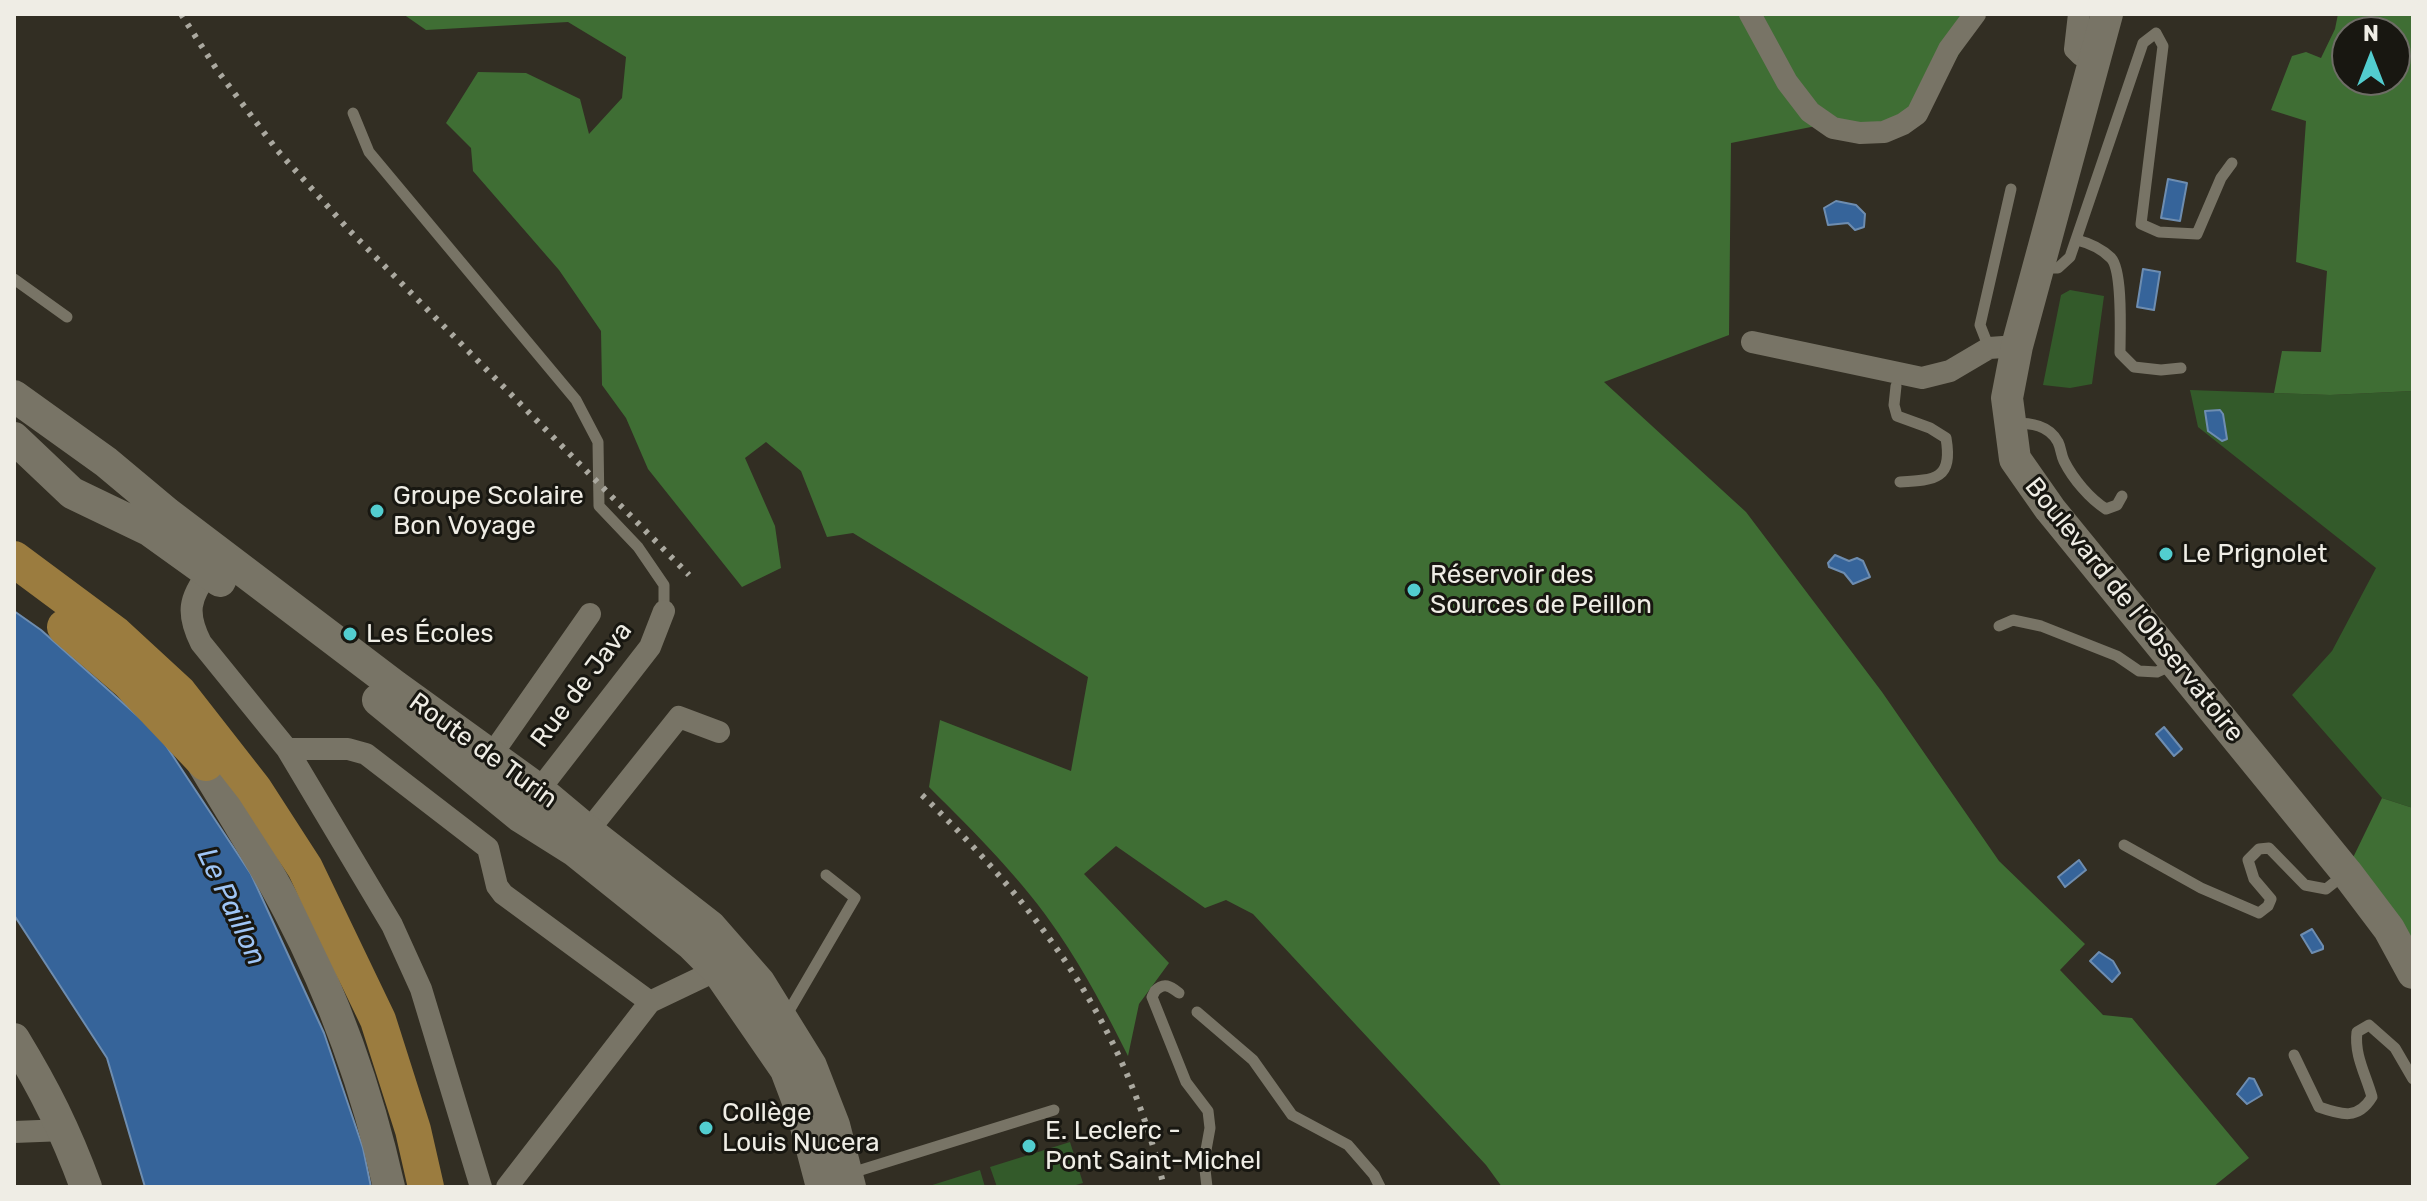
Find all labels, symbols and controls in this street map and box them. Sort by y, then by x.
north arrow [2331,16,2411,96]
text: N [2363,20,2379,47]
street label: Boulevard de l'Observatoire [2018,472,2250,748]
place label: Groupe Scolaire Bon Voyage [393,480,584,542]
marker: Groupe Scolaire Bon Voyage [368,502,386,520]
place label: Le Prignolet [2182,538,2327,570]
marker: Le Prignolet [2157,545,2175,563]
place label: Réservoir des Sources de Peillon [1430,559,1652,620]
marker: Réservoir des Sources de Peillon [1405,581,1423,599]
street label: Rue de Java [525,616,639,754]
place label: Les Écoles [366,618,494,650]
marker: Les Écoles [341,625,359,643]
street label: Route de Turin [403,687,563,815]
water label: Le Paillon [189,843,273,971]
place label: Collège Louis Nucera [722,1097,880,1158]
place label: E. Leclerc - Pont Saint-Michel [1045,1115,1261,1176]
marker: Collège Louis Nucera [697,1119,715,1137]
marker: E. Leclerc - Pont Saint-Michel [1020,1137,1038,1155]

